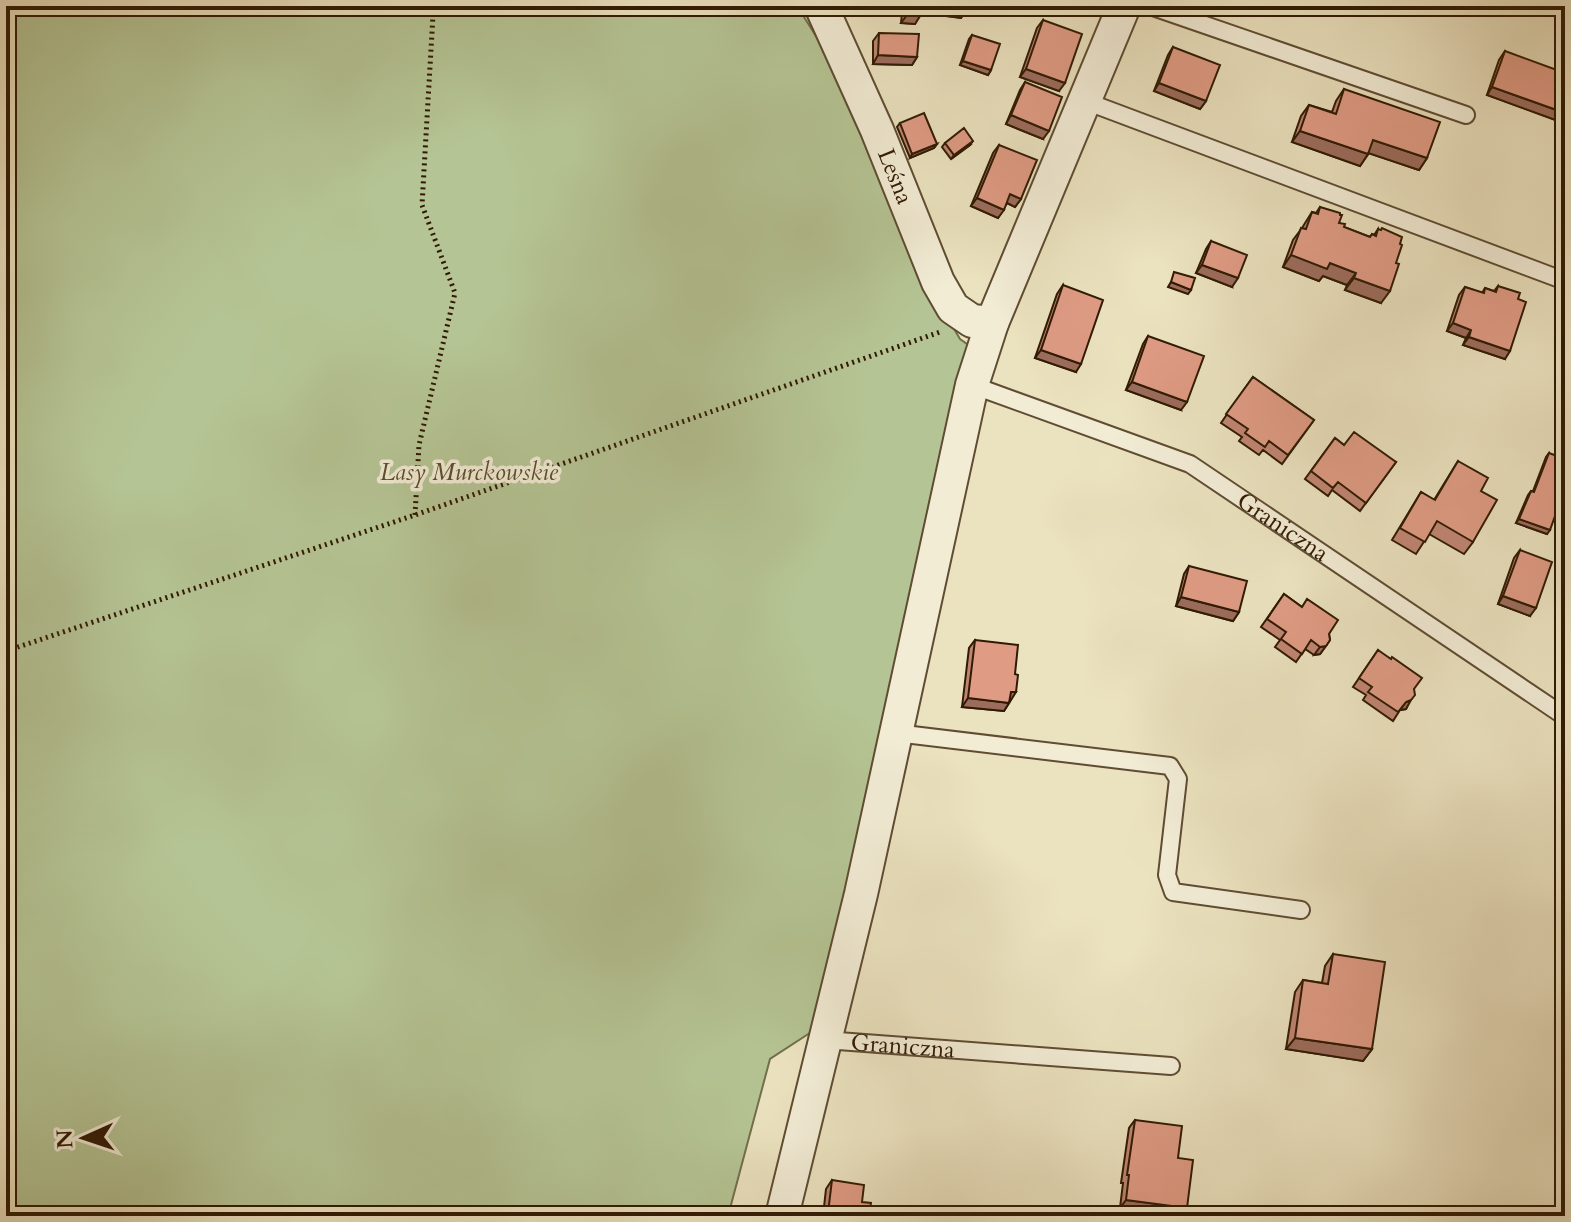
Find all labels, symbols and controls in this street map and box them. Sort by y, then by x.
street label: Leśna [869,144,921,210]
park label: Lasy Murckowskie [380,456,559,489]
street label: Graniczna [1230,484,1336,570]
street label: Graniczna [850,1026,957,1067]
north arrow [44,1098,124,1178]
text: N [50,1129,81,1149]

